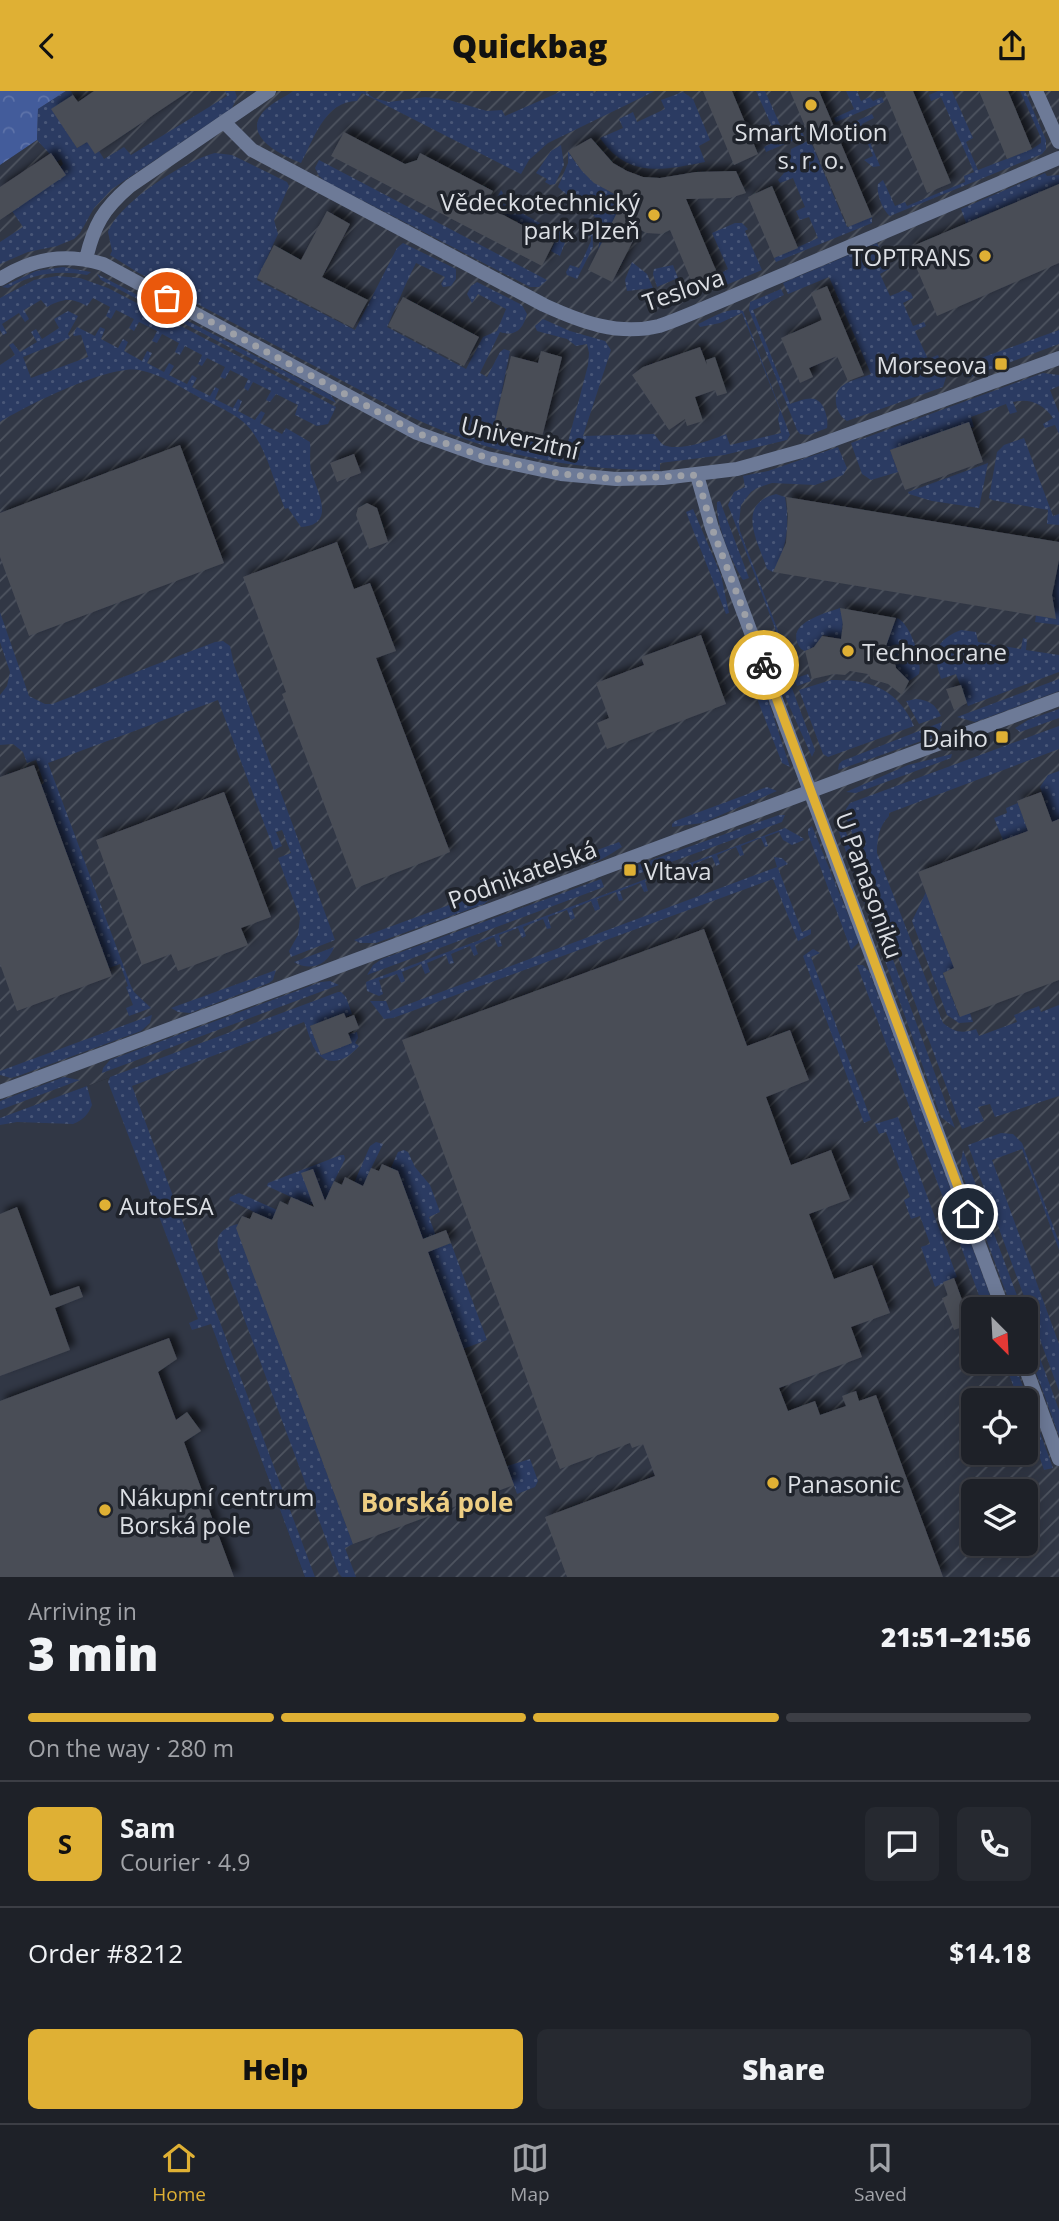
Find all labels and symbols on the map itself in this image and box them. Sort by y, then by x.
marker: Smart Motion s. r. o. [803,97,819,113]
place label: Smart Motion s. r. o. [734,115,888,176]
place label: Vědeckotechnický park Plzeň [440,185,641,246]
marker: Vědeckotechnický park Plzeň [646,207,662,223]
place label: TOPTRANS [850,240,971,273]
marker: TOPTRANS [977,248,993,264]
street label: Teslova [638,260,728,318]
pin [137,268,197,328]
place label: Morseova [876,348,987,381]
marker: Morseova [993,356,1009,372]
street label: Univerzitní [458,407,583,467]
courier [729,630,799,700]
place label: Technocrane [862,635,1007,668]
marker: Technocrane [840,643,856,659]
place label: Daiho [922,721,988,754]
marker: Daiho [994,729,1010,745]
street label: U Panasoniku [828,807,912,963]
street label: Podnikatelská [443,832,601,916]
place label: Vltava [644,854,712,887]
marker: Vltava [622,862,638,878]
pin [938,1184,998,1244]
place label: AutoESA [119,1189,214,1222]
marker: AutoESA [97,1197,113,1213]
north arrow [961,1297,1038,1374]
place label: Panasonic [787,1467,901,1500]
marker: Panasonic [765,1475,781,1491]
place label: Nákupní centrum Borská pole [119,1480,314,1541]
district label: Borská pole [361,1484,513,1520]
marker: Nákupní centrum Borská pole [97,1502,113,1518]

